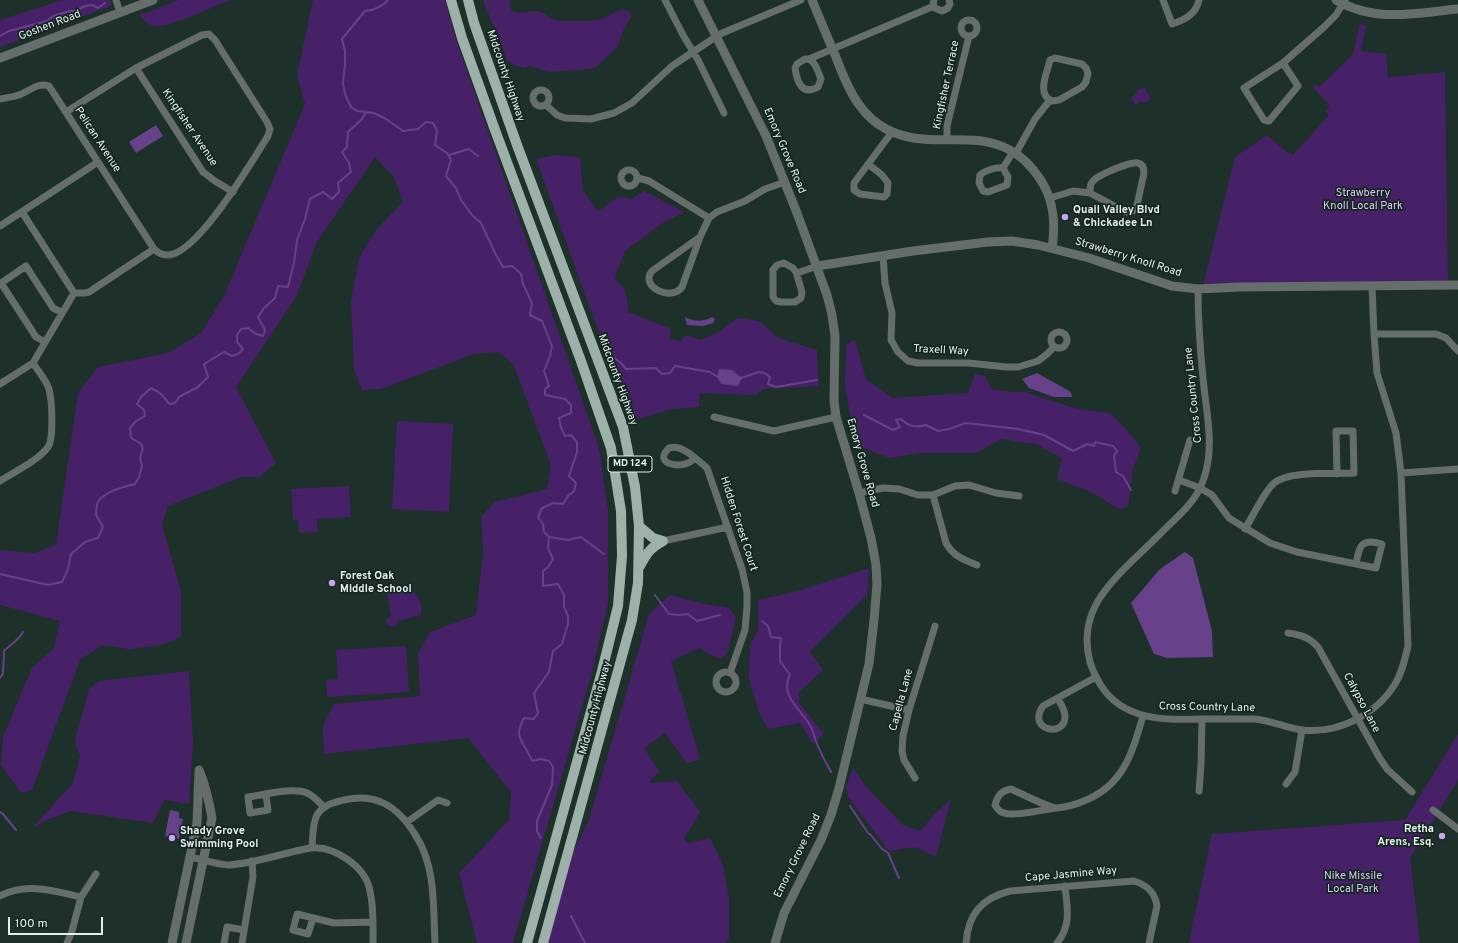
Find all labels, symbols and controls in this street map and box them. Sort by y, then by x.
street label: Goshen Road [17,8,83,44]
street label: Midcounty Highway [483,28,527,124]
street label: Kingfisher Terrace [931,39,963,131]
street label: Kingfisher Avenue [158,87,220,169]
street label: Pelican Avenue [71,105,123,175]
street label: Emory Grove Road [760,106,808,196]
park label: Strawberry Knoll Local Park [1323,187,1403,213]
place label: Quail Valley Blvd & Chickadee Ln [1073,204,1160,230]
marker: Quail Valley Blvd & Chickadee Ln [1060,212,1070,222]
street label: Strawberry Knoll Road [1073,235,1183,281]
street label: Midcounty Highway [594,332,640,428]
street label: Traxell Way [913,343,969,359]
street label: Cross Country Lane [1182,346,1206,444]
street label: Emory Grove Road [843,417,881,509]
road number: MD 124 [608,456,652,472]
street label: Hidden Forest Court [716,475,760,573]
place label: Forest Oak Middle School [340,570,412,596]
marker: Forest Oak Middle School [327,578,337,588]
street label: Midcounty Highway [577,660,615,756]
street label: Capella Lane [887,667,917,733]
street label: Calypso Lane [1340,671,1382,735]
street label: Cross Country Lane [1159,701,1255,715]
street label: Emory Grove Road [772,812,824,900]
place label: Retha Arens, Esq. [1377,823,1434,849]
place label: Shady Grove Swimming Pool [180,825,258,851]
marker: Retha Arens, Esq. [1437,831,1447,841]
marker: Shady Grove Swimming Pool [167,833,177,843]
street label: Cape Jasmine Way [1024,864,1118,886]
park label: Nike Missile Local Park [1324,870,1382,896]
scale bar [10,909,105,935]
text: 100 m [15,916,48,932]

